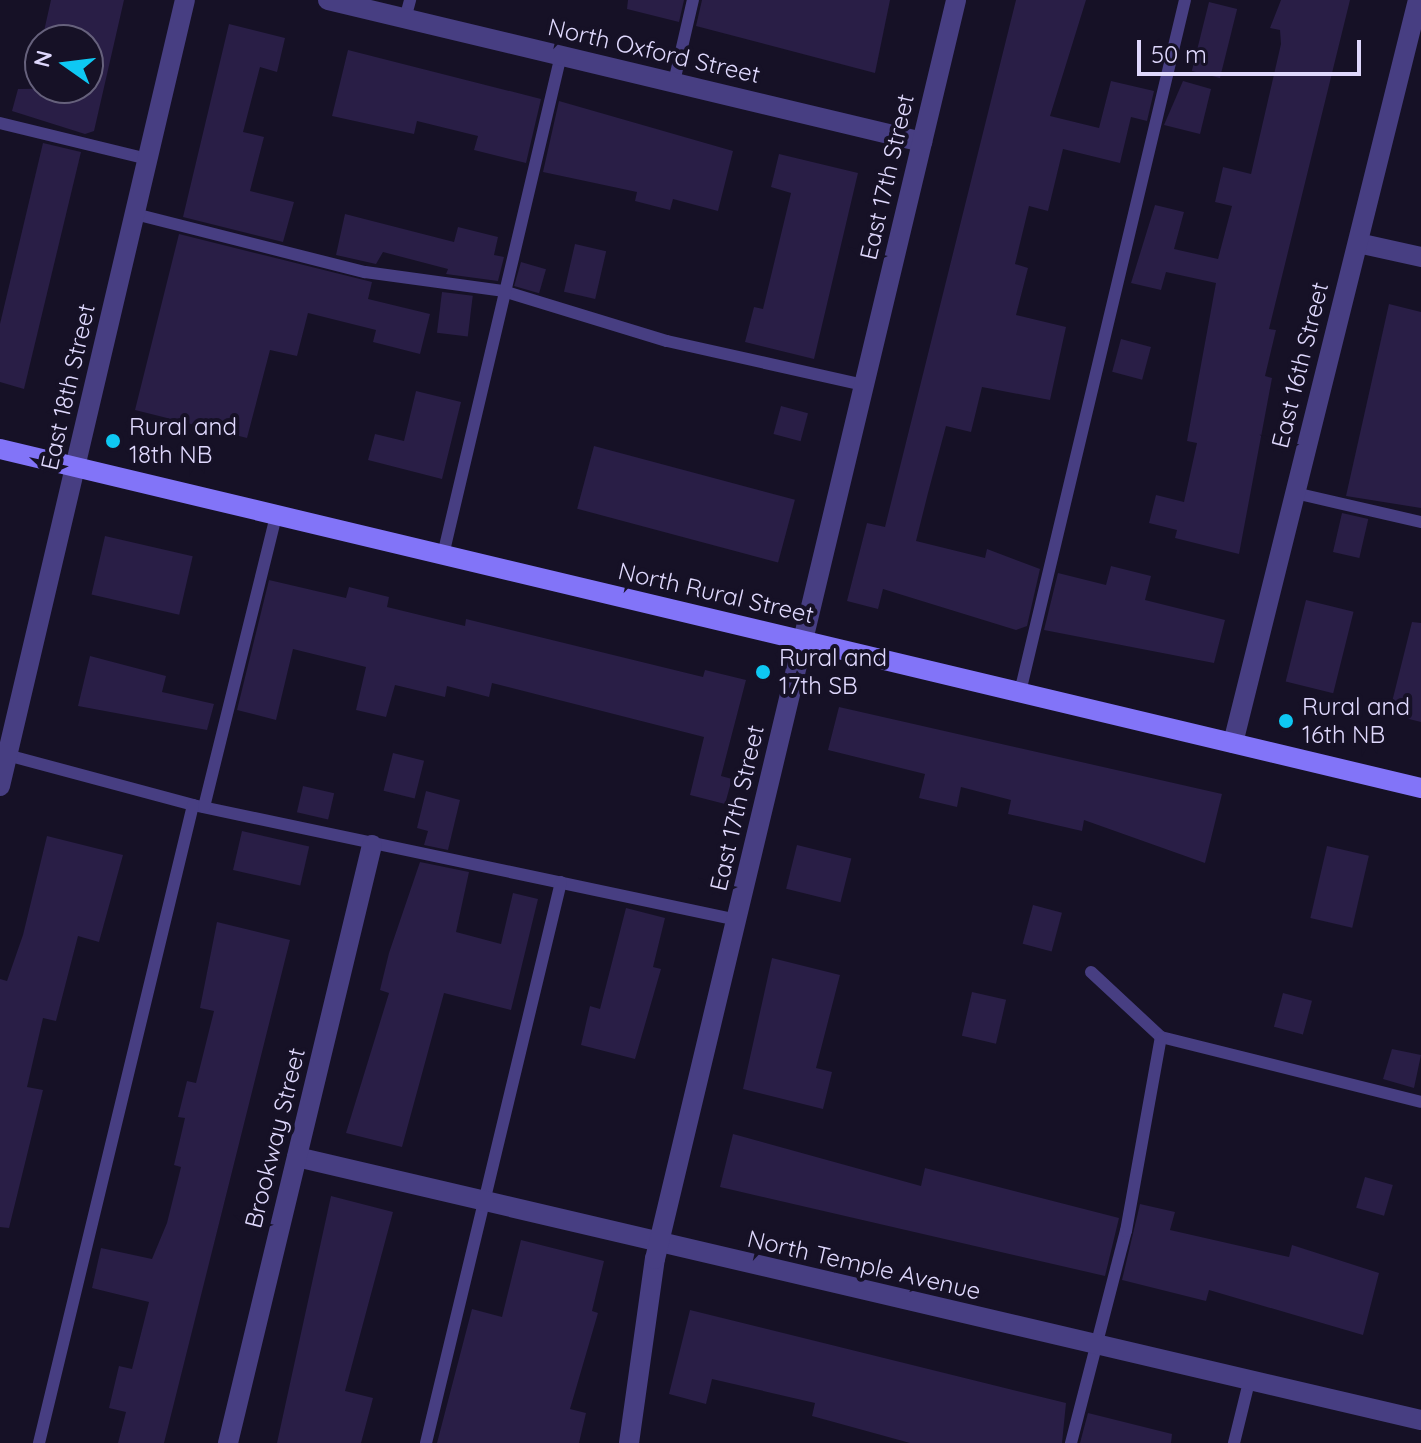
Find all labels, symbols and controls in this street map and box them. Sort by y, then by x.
street label: North Oxford Street [545,13,763,89]
north arrow [24,24,104,104]
scale bar [1141,24,1365,74]
text: 50 m [1151,39,1207,69]
text: N [27,47,58,70]
street label: East 17th Street [854,91,920,263]
street label: East 16th Street [1265,279,1335,451]
street label: East 18th Street [35,301,101,473]
place label: Rural and 18th NB [129,413,237,469]
marker: Rural and 18th NB [104,432,122,450]
street label: North Rural Street [615,556,817,630]
place label: Rural and 17th SB [779,644,887,700]
marker: Rural and 17th SB [754,663,772,681]
place label: Rural and 16th NB [1302,693,1410,749]
marker: Rural and 16th NB [1277,712,1295,730]
street label: East 17th Street [704,722,770,894]
street label: Brookway Street [239,1045,311,1231]
street label: North Temple Avenue [745,1224,983,1306]

